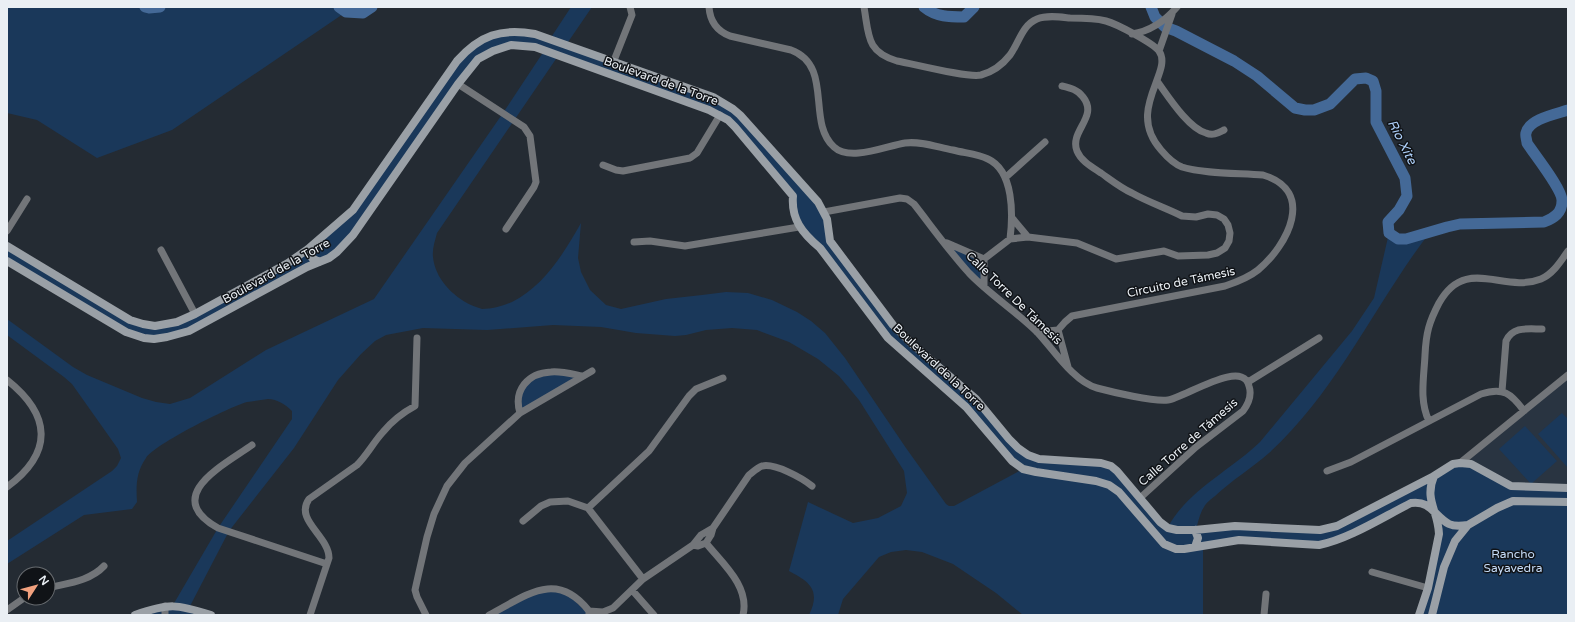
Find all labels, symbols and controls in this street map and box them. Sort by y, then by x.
street label: Boulevard de la Torre [602,54,720,108]
water label: Rio Xite [1384,117,1420,168]
street label: Boulevard de la Torre [220,236,332,306]
street label: Calle Torre De Támesis [963,249,1065,348]
street label: Circuito de Támesis [1126,264,1237,300]
street label: Boulevard de la Torre [890,321,988,413]
street label: Calle Torre de Támesis [1136,395,1241,489]
park label: Rancho Sayavedra [1483,547,1543,575]
north arrow [16,566,56,606]
text: N [36,573,52,588]

